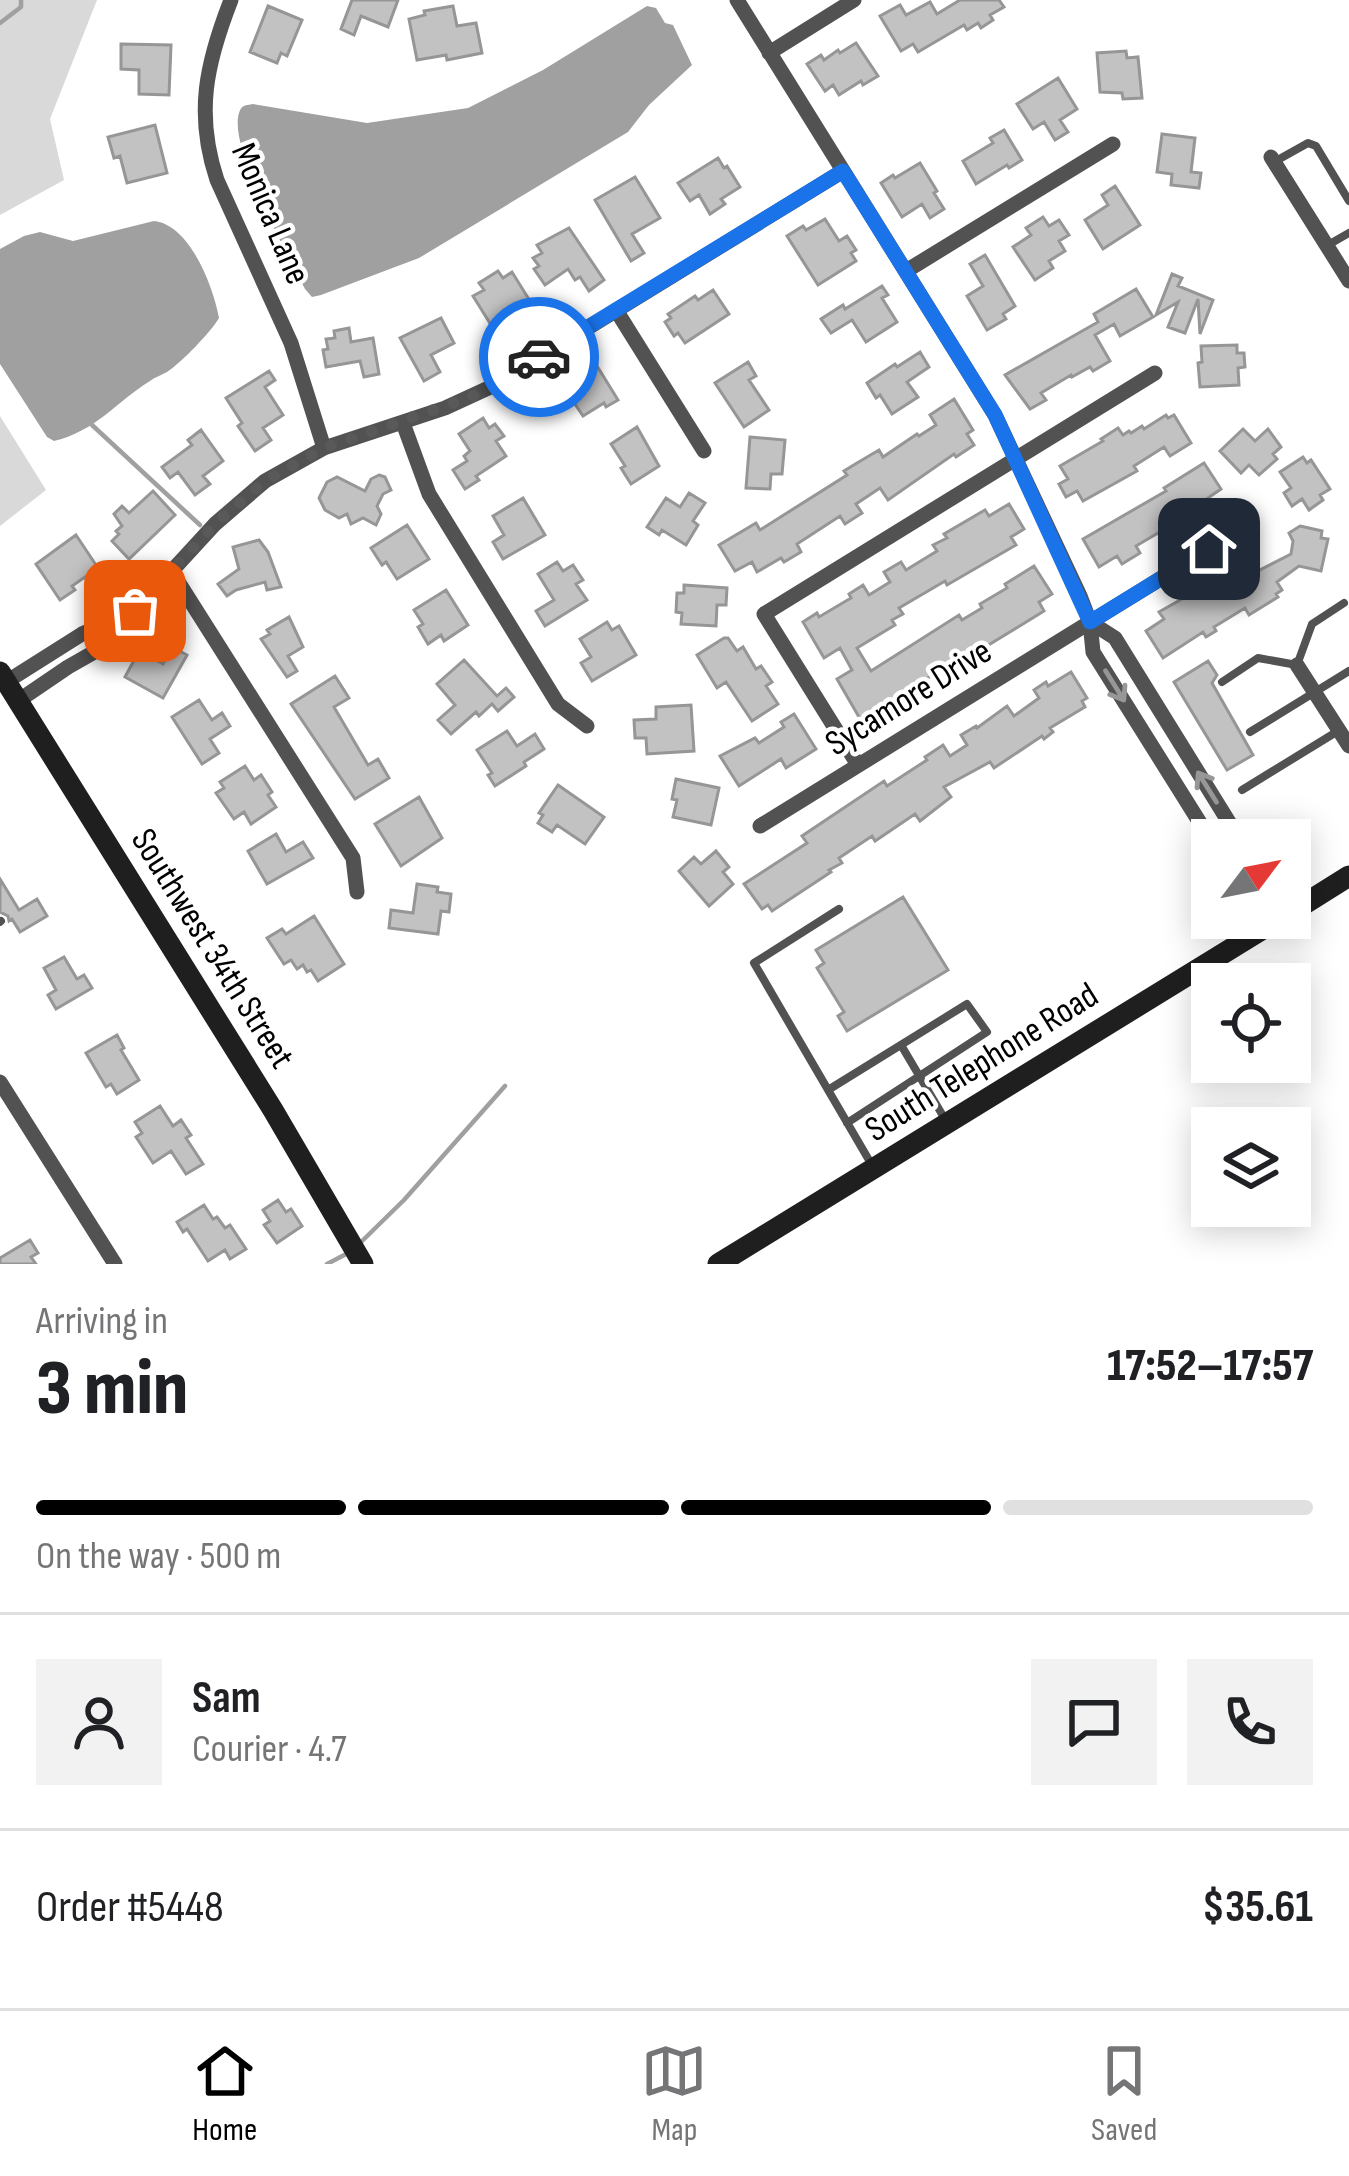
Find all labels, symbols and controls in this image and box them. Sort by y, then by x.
street label: Monica Lane [221,137,319,291]
courier [479,297,599,417]
icon: car [506,324,572,390]
pin [1158,498,1260,600]
icon: home [1176,516,1242,582]
pin [84,560,186,662]
icon: bag [102,578,168,644]
street label: Sycamore Drive [818,630,1000,766]
one-way arrow [1103,668,1127,702]
one-way arrow [1195,770,1219,804]
north arrow [1191,819,1311,939]
map controls [1191,819,1311,1227]
street label: Southwest 34th Street [121,821,303,1077]
button: locate [1191,963,1311,1083]
street label: South Telephone Road [858,974,1106,1152]
button: layers [1191,1107,1311,1227]
text: Arriving in [36,1298,168,1345]
text: 17:52–17:57 [1107,1339,1313,1394]
text: 3 min [36,1343,188,1436]
text: On the way · 500 m [36,1533,281,1580]
button: person [36,1659,162,1785]
button: chat [1031,1659,1157,1785]
button: phone [1187,1659,1313,1785]
text: Sam [192,1671,261,1726]
text: Courier · 4.7 [192,1726,347,1773]
text: Order #5448 [36,1880,224,1935]
text: $35.61 [1202,1880,1313,1935]
tab: Home [192,2038,258,2150]
tab: Map [641,2038,707,2150]
tab: Saved [1091,2038,1157,2150]

